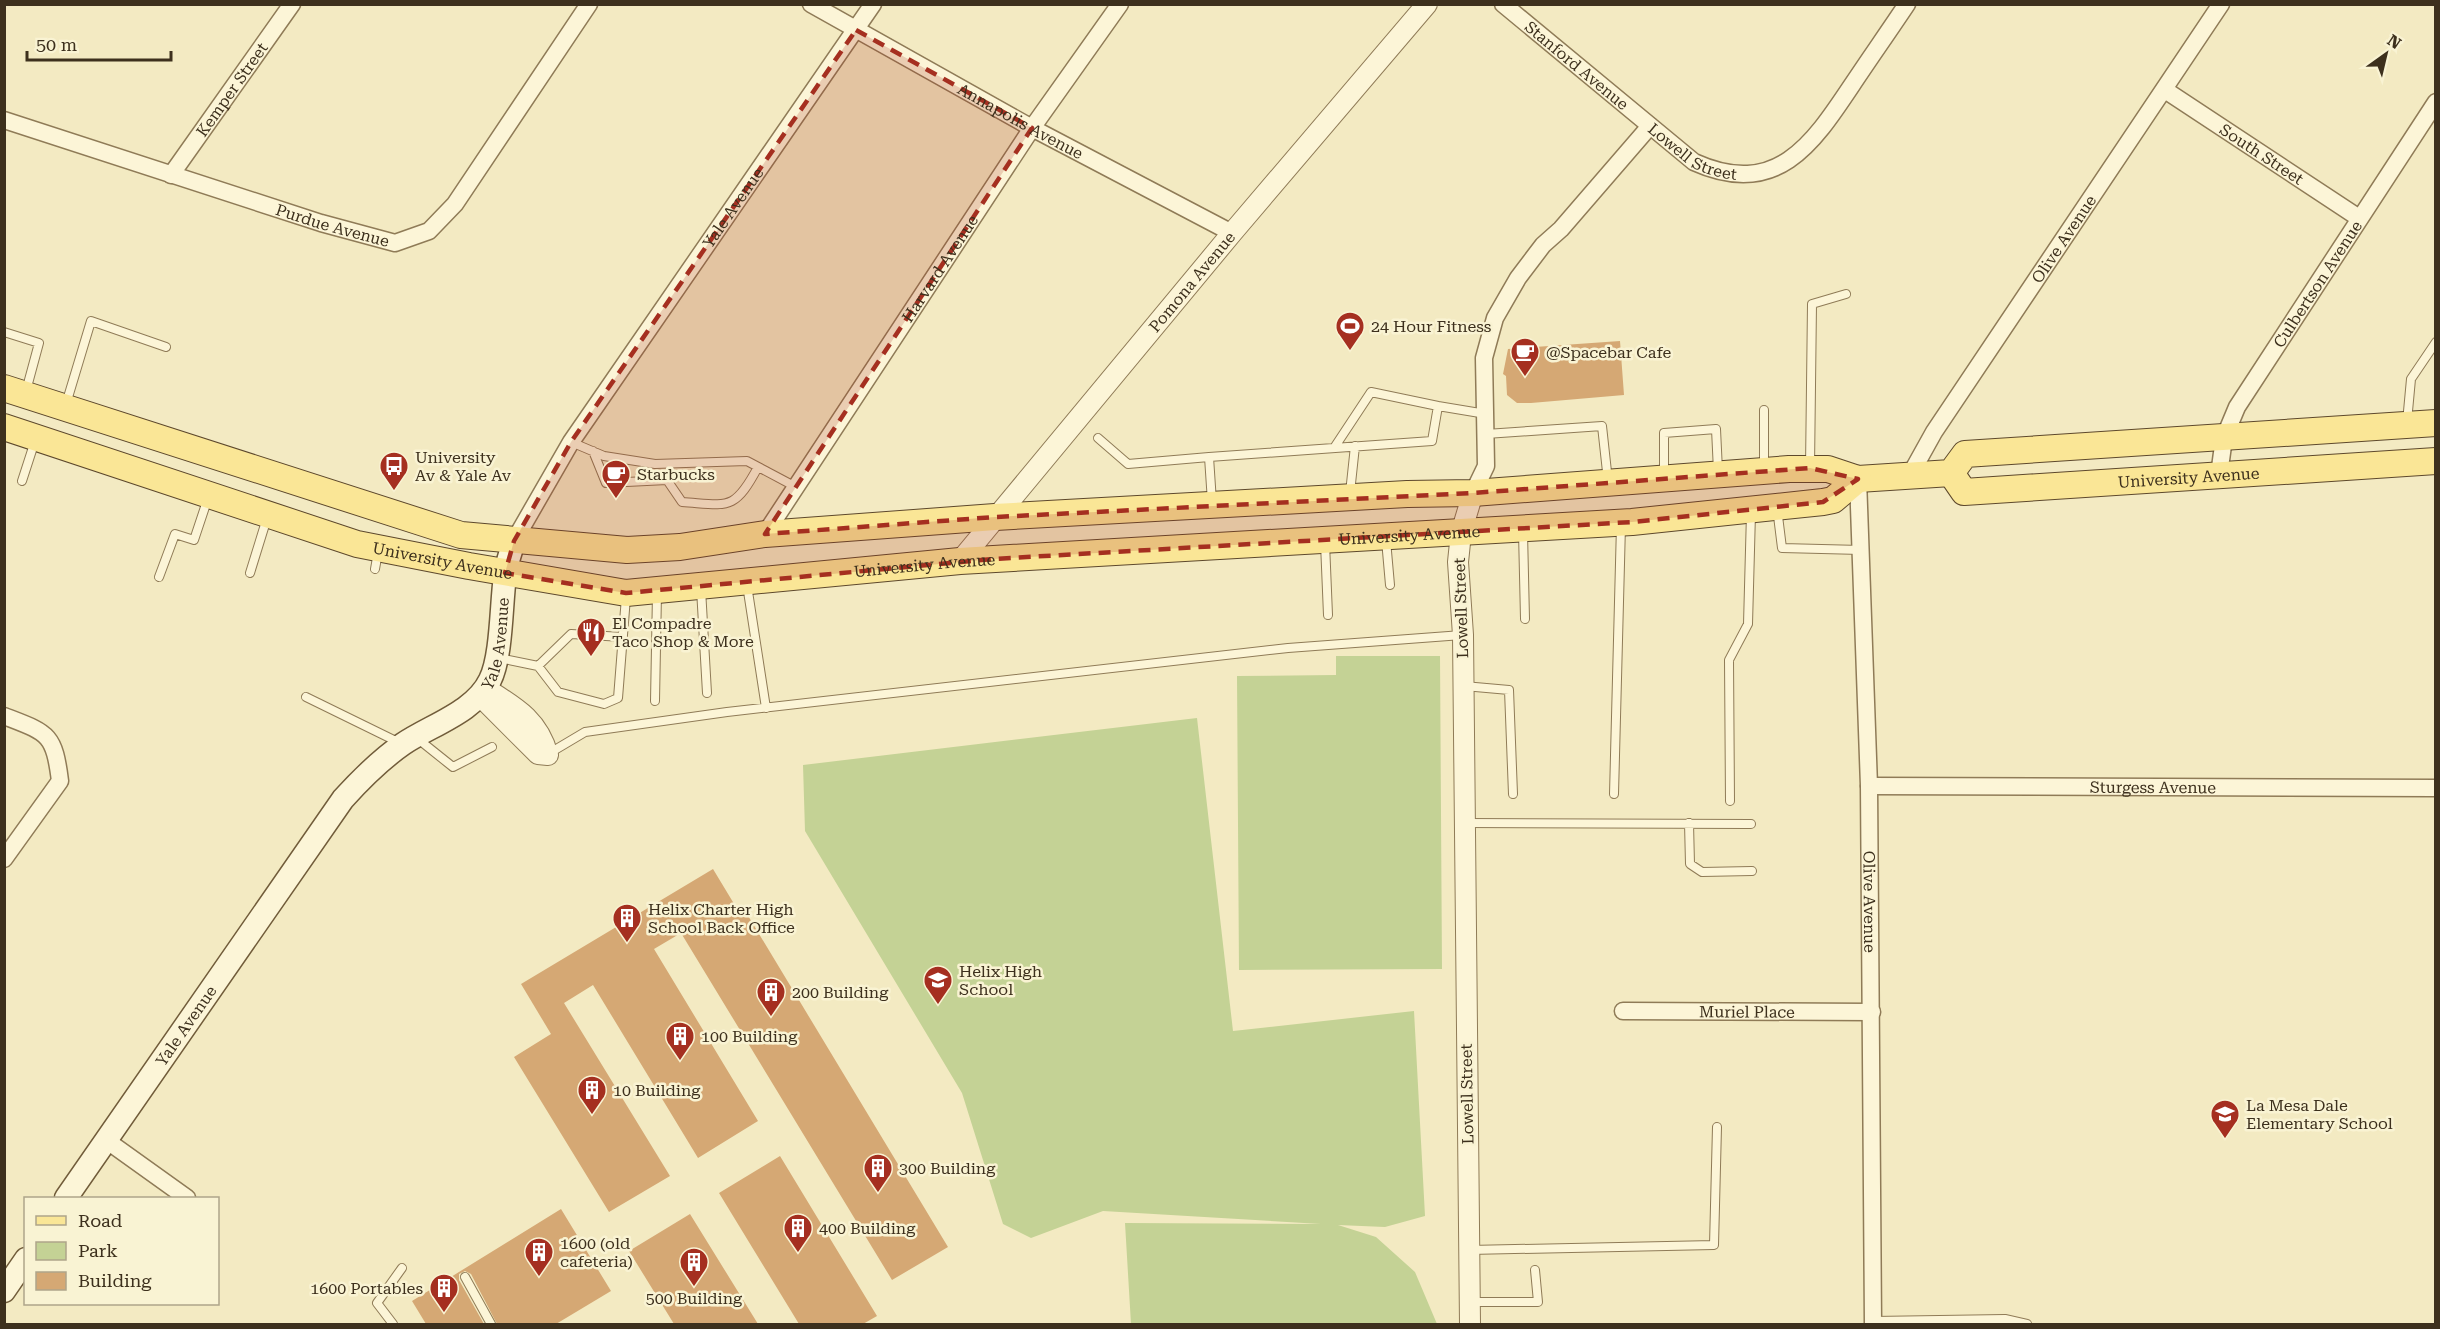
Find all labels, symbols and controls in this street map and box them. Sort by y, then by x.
street label: Stanford Avenue [1521,17,1633,114]
scale bar [27,24,171,62]
north arrow [2356,24,2416,84]
text: N [2384,31,2405,53]
text: 50 m [36,34,77,55]
street label: Kemper Street [192,39,271,140]
street label: Annapolis Avenue [955,79,1087,163]
street label: Lowell Street [1645,119,1738,183]
street label: South Street [2216,119,2307,188]
street label: Yale Avenue [698,163,767,252]
street label: Olive Avenue [2027,191,2100,287]
street label: Purdue Avenue [273,199,392,251]
street label: Harvard Avenue [898,211,982,326]
street label: Culbertson Avenue [2269,217,2366,351]
street label: Pomona Avenue [1145,227,1239,336]
sports icon: 24 Hour Fitness [1334,310,1366,352]
place label: 24 Hour Fitness [1371,317,1492,336]
cafe icon: @Spacebar Cafe [1509,336,1541,378]
place label: @Spacebar Cafe [1546,343,1672,362]
place label: University Av & Yale Av [415,448,512,485]
bus stop icon: University Av & Yale Av [378,450,410,492]
cafe icon: Starbucks [600,458,632,500]
street label: University Avenue [2117,463,2260,491]
place label: Starbucks [637,465,715,484]
street label: University Avenue [1338,521,1481,549]
street label: University Avenue [371,538,514,583]
street label: University Avenue [853,549,996,581]
street label: Lowell Street [1450,557,1472,659]
street label: Yale Avenue [477,597,512,693]
place label: El Compadre Taco Shop & More [612,614,754,651]
restaurant icon: El Compadre Taco Shop & More [575,616,607,658]
street label: Sturgess Avenue [2090,777,2216,797]
street label: Olive Avenue [1860,851,1880,953]
place label: Helix Charter High School Back Office [648,900,795,937]
building icon: Helix Charter High School Back Office [611,902,643,944]
place label: Helix High School [959,962,1042,999]
school or university icon: Helix High School [922,964,954,1006]
building icon: 200 Building [755,976,787,1018]
street label: Yale Avenue [151,981,220,1069]
place label: 200 Building [792,983,889,1002]
street label: Muriel Place [1699,1002,1795,1021]
building icon: 100 Building [664,1020,696,1062]
place label: 100 Building [701,1027,798,1046]
street label: Lowell Street [1457,1043,1477,1145]
building icon: 10 Building [576,1074,608,1116]
place label: 10 Building [613,1081,701,1100]
place label: La Mesa Dale Elementary School [2246,1096,2393,1133]
school or university icon: La Mesa Dale Elementary School [2209,1098,2241,1140]
building icon: 300 Building [862,1152,894,1194]
place label: 300 Building [899,1159,996,1178]
legend [24,1197,219,1305]
text: Road [78,1210,123,1231]
building icon: 400 Building [782,1212,814,1254]
place label: 400 Building [819,1219,916,1238]
place label: 1600 (old cafeteria) [560,1234,633,1271]
building icon: 1600 (old cafeteria) [523,1236,555,1278]
text: Park [78,1240,118,1261]
building icon: 500 Building [678,1246,710,1288]
text: Building [78,1270,152,1291]
building icon: 1600 Portables [428,1272,460,1314]
place label: 1600 Portables [310,1279,423,1298]
place label: 500 Building [646,1289,743,1308]

